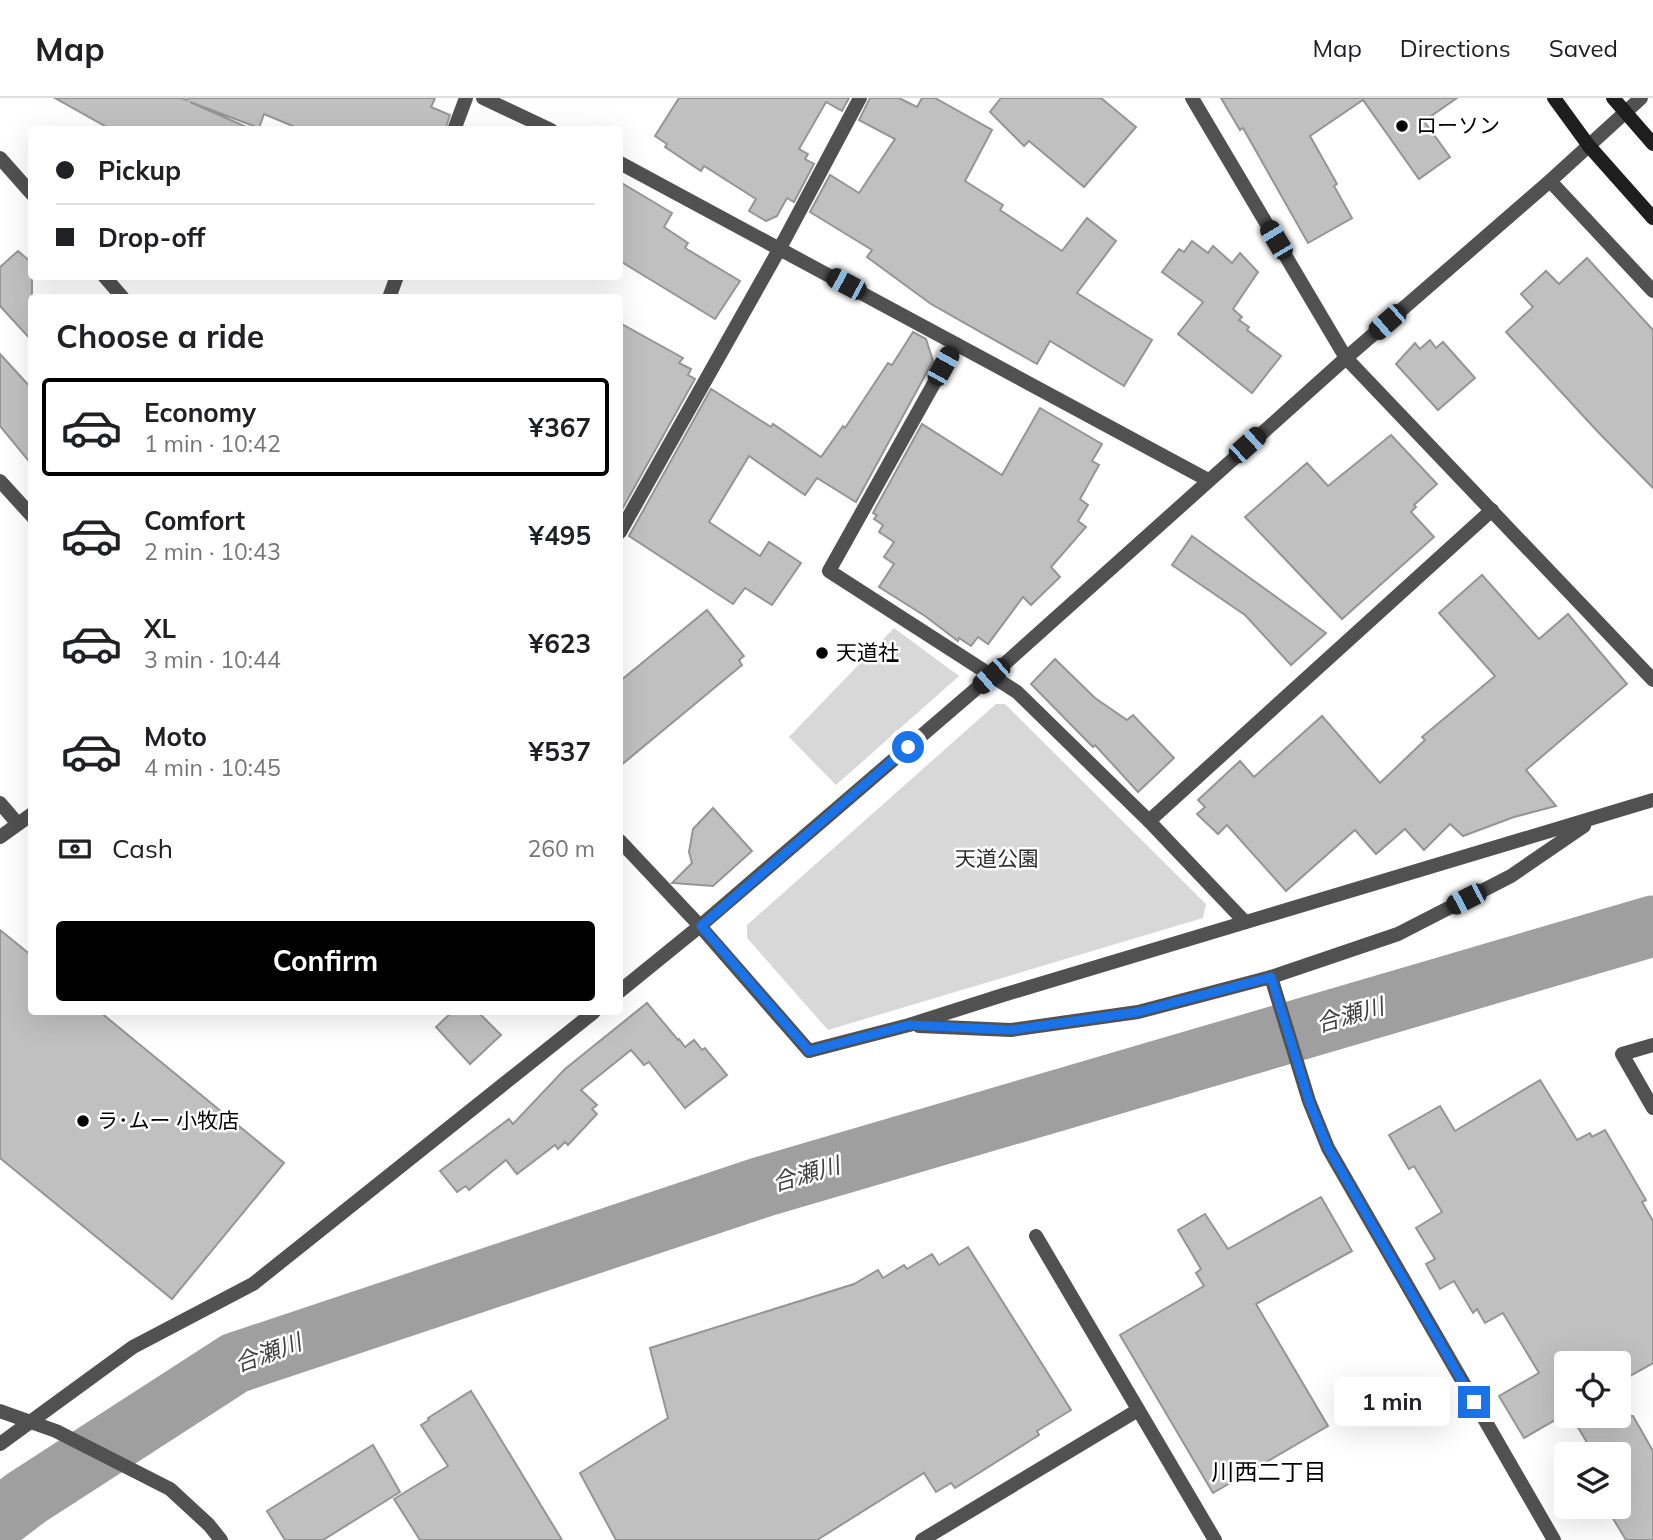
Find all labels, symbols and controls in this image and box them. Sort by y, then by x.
text: Map [35,28,105,69]
text: Map [1312,33,1362,63]
text: Directions [1400,33,1511,63]
text: Saved [1549,33,1618,63]
place label: ローソン [1416,112,1500,138]
marker: ローソン [1394,118,1410,134]
text: Pickup [98,154,181,187]
car [1257,217,1296,263]
text: Drop-off [98,221,205,254]
car [823,265,870,303]
car [1365,300,1410,344]
text: Choose a ride [56,316,264,356]
car [924,343,963,389]
icon: car [60,396,123,459]
text: Economy [144,396,256,429]
text: ¥367 [529,411,591,444]
car [1225,423,1270,467]
text: 1 min · 10:42 [144,429,281,458]
icon: car [60,504,123,567]
text: Comfort [144,504,245,537]
text: ¥495 [529,519,591,552]
text: 2 min · 10:43 [144,537,281,566]
icon: car [60,612,123,675]
text: XL [144,612,176,645]
text: ¥623 [529,627,591,660]
place label: 天道社 [836,639,899,665]
text: 3 min · 10:44 [144,645,281,674]
marker: 天道社 [814,645,830,661]
car [969,654,1014,698]
icon: car [60,720,123,783]
text: Moto [144,720,207,753]
route start [892,731,924,763]
text: ¥537 [529,735,591,768]
text: 4 min · 10:45 [144,753,281,782]
icon: cash [56,830,94,868]
text: Cash [112,832,173,865]
text: 260 m [527,834,595,863]
park label: 天道公園 [955,845,1039,871]
car [1443,880,1490,918]
button: Confirm [56,921,595,1001]
water label: 合瀬川 [1313,990,1390,1038]
place label: ラ･ムー 小牧店 [97,1107,239,1133]
marker: ラ･ムー 小牧店 [75,1113,91,1129]
water label: 合瀬川 [769,1149,846,1197]
water label: 合瀬川 [230,1326,308,1378]
map controls [1554,1351,1631,1519]
button: locate [1554,1351,1631,1428]
callout: 1 min [1334,1378,1450,1426]
route end [1458,1386,1490,1418]
text: 1 min [1362,1387,1422,1416]
button: layers [1554,1442,1631,1519]
district label: 川西二丁目 [1212,1457,1327,1486]

